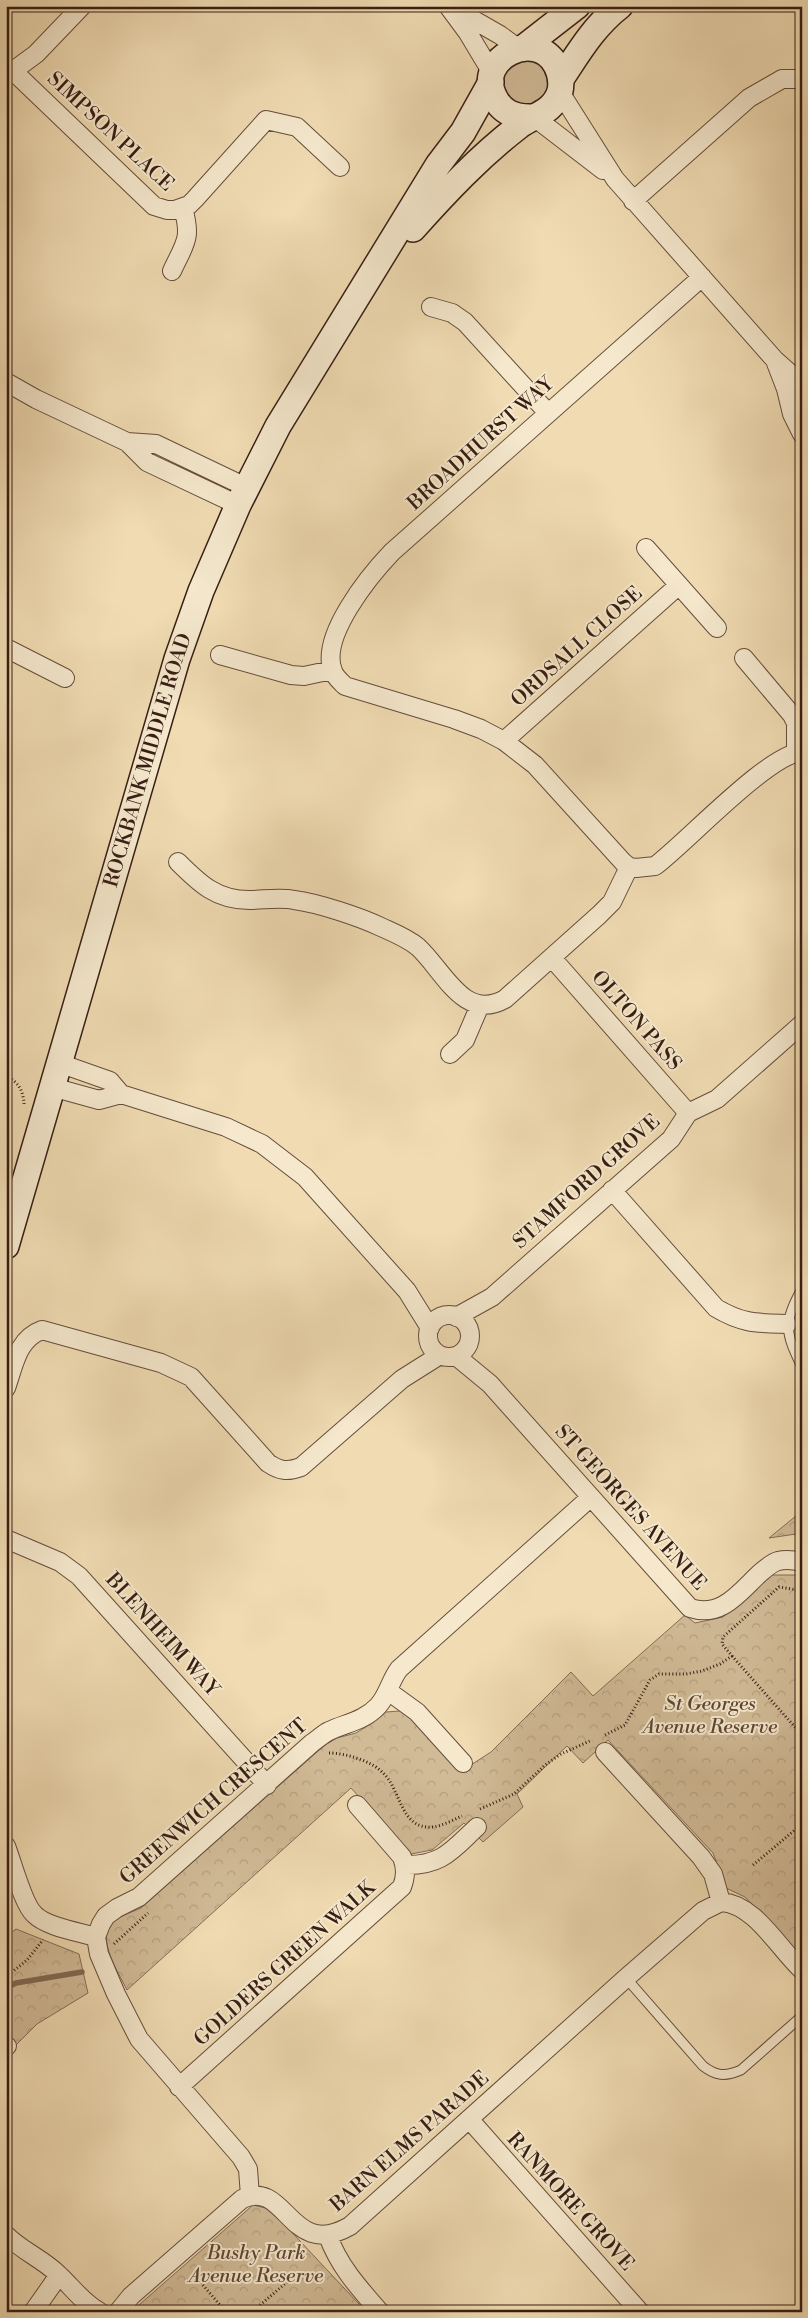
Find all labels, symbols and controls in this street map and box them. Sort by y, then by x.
street label: SIMPSON PLACE [41,67,179,197]
street label: BROADHURST WAY [402,371,560,517]
street label: ORDSALL CLOSE [506,581,648,713]
street label: ROCKBANK MIDDLE ROAD [99,630,198,890]
street label: OLTON PASS [586,966,686,1076]
street label: STAMFORD GROVE [508,1109,666,1255]
street label: ST GEORGES AVENUE [549,1420,711,1596]
street label: BLENHEIM WAY [99,1567,225,1703]
park label: St Georges Avenue Reserve [641,1692,778,1740]
street label: GREENWICH CRESCENT [115,1714,313,1890]
street label: GOLDERS GREEN WALK [189,1875,382,2052]
street label: BARN ELMS PARADE [325,2066,495,2219]
street label: RANMORE GROVE [501,2128,639,2276]
park label: Bushy Park Avenue Reserve [187,2241,324,2289]

